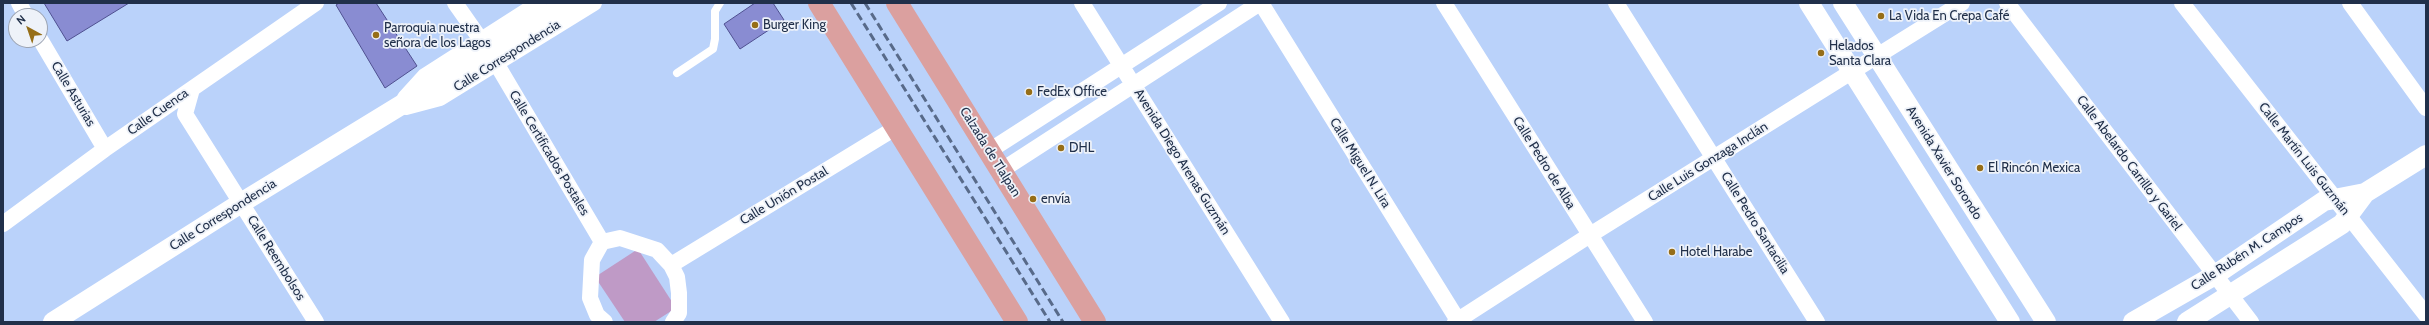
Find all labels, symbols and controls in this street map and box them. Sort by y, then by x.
north arrow [8,8,48,48]
place label: La Vida En Crepa Café [1889,8,2010,24]
marker: La Vida En Crepa Café [1876,11,1886,21]
text: N [13,12,28,27]
street label: Calle Correspondencia [451,17,563,95]
place label: Burger King [763,17,826,33]
place label: Parroquia nuestra señora de los Lagos [384,20,491,51]
marker: Burger King [750,20,760,30]
marker: Parroquia nuestra señora de los Lagos [371,30,381,40]
place label: Helados Santa Clara [1829,38,1891,69]
marker: Helados Santa Clara [1816,48,1826,58]
street label: Calle Asturias [48,59,98,129]
place label: FedEx Office [1037,84,1107,100]
street label: Calle Cuenca [125,85,191,139]
street label: Avenida Diego Arenas Guzmán [1131,86,1233,238]
marker: FedEx Office [1024,87,1034,97]
street label: Calle Certificados Postales [505,88,593,218]
street label: Calle Abelardo Carrillo y Gariel [2073,93,2185,233]
street label: Calle Martín Luis Guzmán [2255,99,2353,219]
street label: Avenida Xavier Sorondo [1903,103,1985,223]
street label: Calzada de Tlalpan [956,104,1024,200]
street label: Calle Pedro de Alba [1509,114,1579,212]
street label: Calle Miguel N. Lira [1326,115,1394,211]
street label: Calle Luis Gonzaga Inclán [1645,119,1771,205]
place label: DHL [1069,140,1094,156]
marker: DHL [1056,143,1066,153]
place label: El Rincón Mexica [1988,160,2080,176]
marker: El Rincón Mexica [1975,163,1985,173]
street label: Calle Unión Postal [737,164,831,228]
street label: Calle Pedro Santacilia [1717,169,1793,277]
street label: Calle Correspondencia [167,176,279,254]
place label: envía [1041,191,1070,207]
marker: envía [1028,194,1038,204]
street label: Calle Rubén M. Campos [2188,210,2306,294]
street label: Calle Reembolsos [244,213,308,303]
place label: Hotel Harabe [1680,244,1752,260]
marker: Hotel Harabe [1667,247,1677,257]

